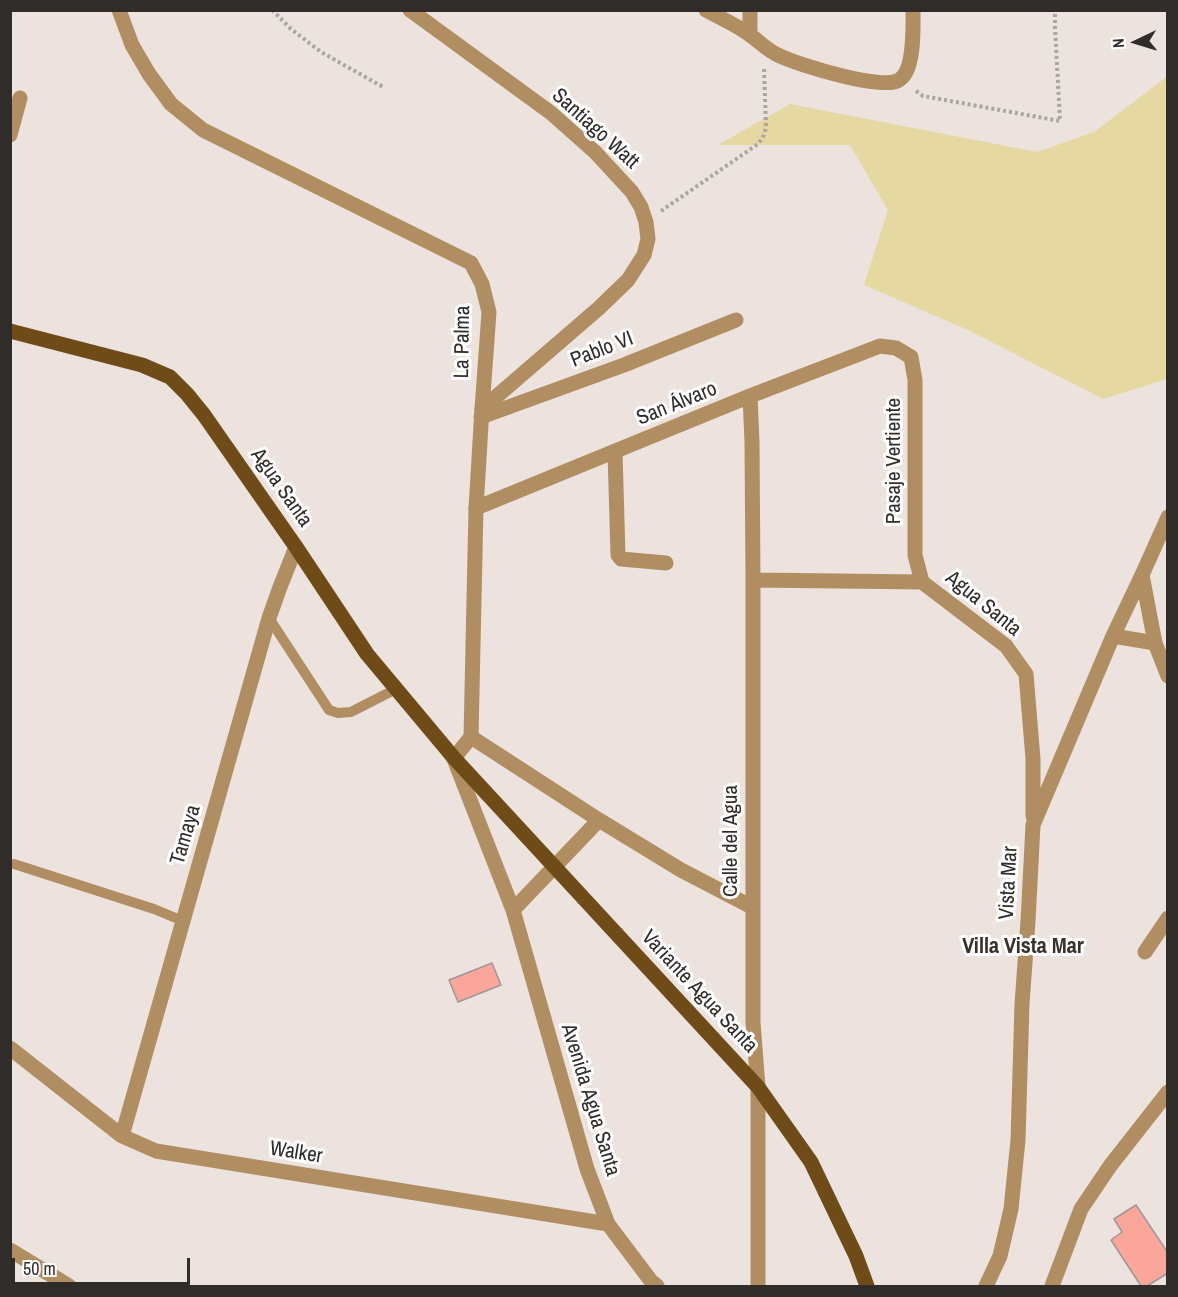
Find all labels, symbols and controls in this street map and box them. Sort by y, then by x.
north arrow [1106,12,1166,72]
text: N [1107,38,1129,49]
street label: Santiago Watt [546,83,644,175]
street label: La Palma [450,305,476,379]
street label: Pablo VI [567,327,637,373]
street label: San Álvaro [633,377,721,431]
street label: Pasaje Vertiente [881,398,907,524]
street label: Agua Santa [245,444,317,532]
street label: Agua Santa [940,566,1026,642]
street label: Calle del Agua [718,785,744,897]
street label: Tamaya [166,802,206,868]
street label: Vista Mar [994,846,1024,920]
street label: Variante Agua Santa [636,925,762,1059]
district label: Villa Vista Mar [962,934,1084,960]
street label: Avenida Agua Santa [555,1021,625,1179]
street label: Walker [268,1136,324,1170]
scale bar [15,1246,194,1284]
text: 50 m [23,1256,56,1281]

